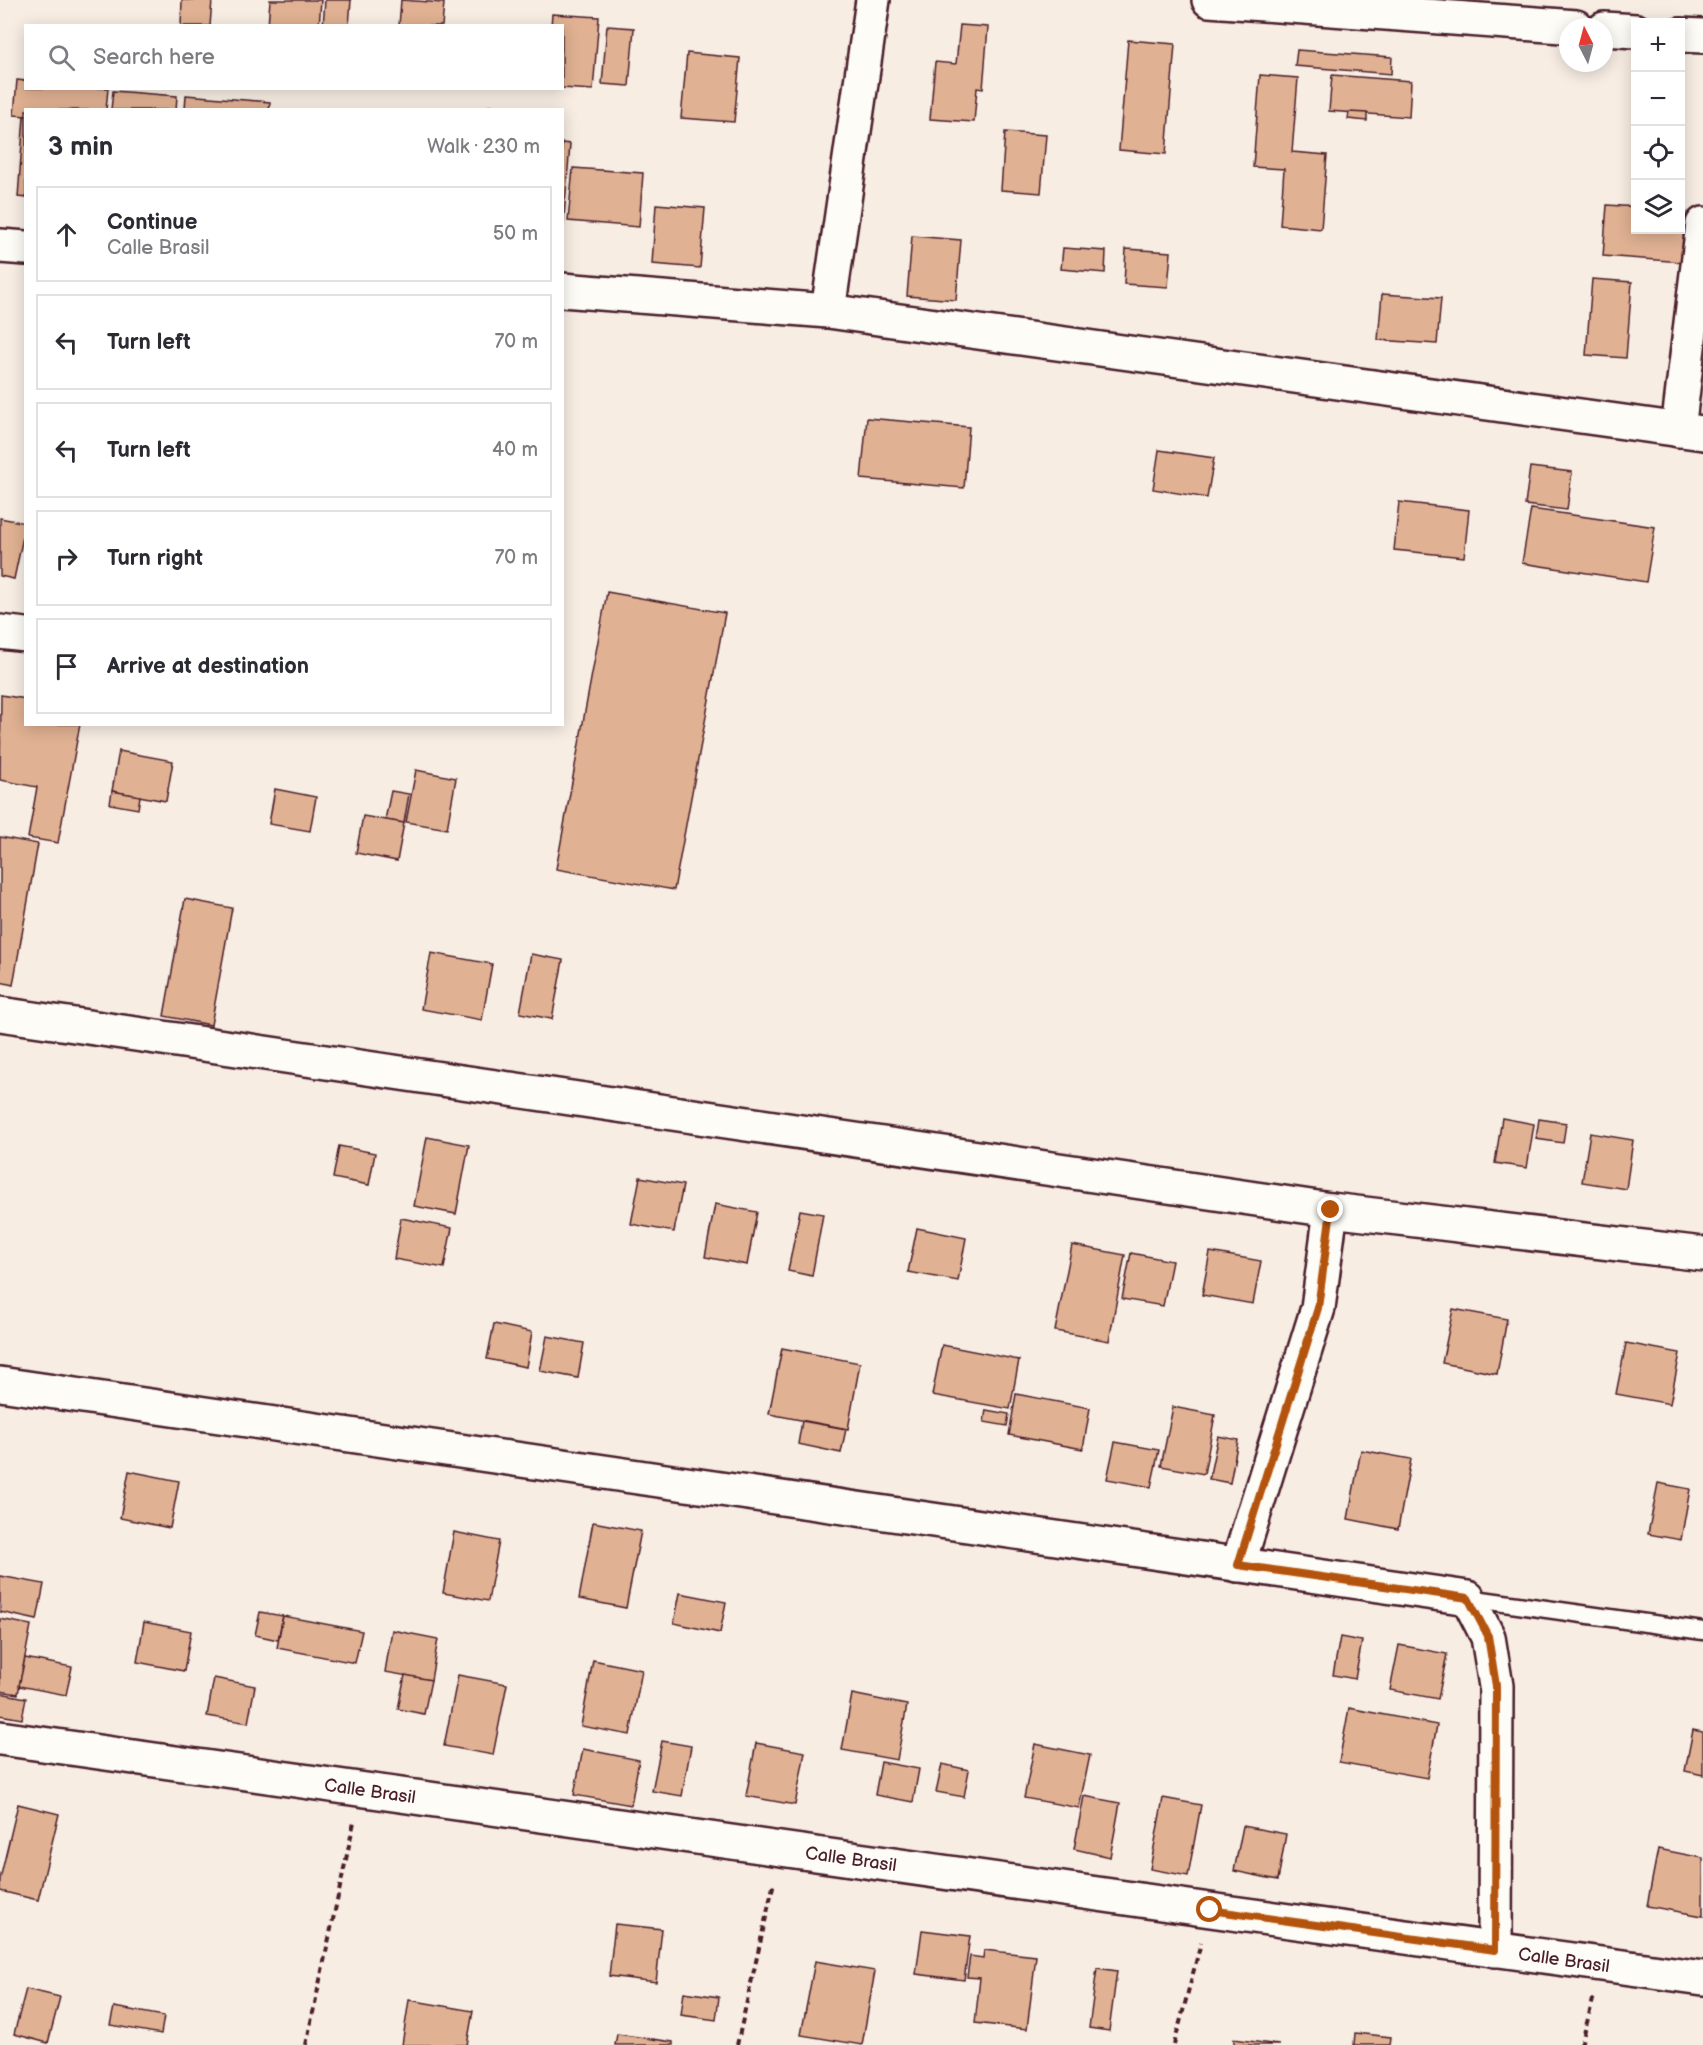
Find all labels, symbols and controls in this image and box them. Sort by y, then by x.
north arrow [1559,18,1613,72]
map controls [1631,18,1685,234]
button: + [1631,18,1685,72]
search box [24,24,564,90]
icon: search [45,41,78,74]
text: Search here [93,44,215,71]
button: − [1631,72,1685,126]
button: locate [1631,126,1685,180]
text: 3 min [48,132,113,163]
text: Walk · 230 m [427,135,540,159]
button: layers [1631,180,1685,234]
text: Continue [107,209,197,236]
icon: ahead [50,218,83,251]
text: 50 m [493,222,538,246]
text: Calle Brasil [107,236,209,260]
icon: left [50,326,83,359]
text: Turn left [107,329,191,356]
text: 70 m [494,330,538,354]
icon: left [50,434,83,467]
text: Turn left [107,437,191,464]
text: 40 m [492,438,538,462]
icon: right [50,542,83,575]
text: Turn right [107,545,203,572]
text: 70 m [494,546,538,570]
icon: arrive [50,650,83,683]
text: Arrive at destination [107,653,309,680]
route end [1317,1196,1343,1222]
street label: Calle Brasil [323,1775,417,1808]
street label: Calle Brasil [804,1843,898,1876]
route start [1196,1896,1222,1922]
street label: Calle Brasil [1517,1944,1611,1977]

